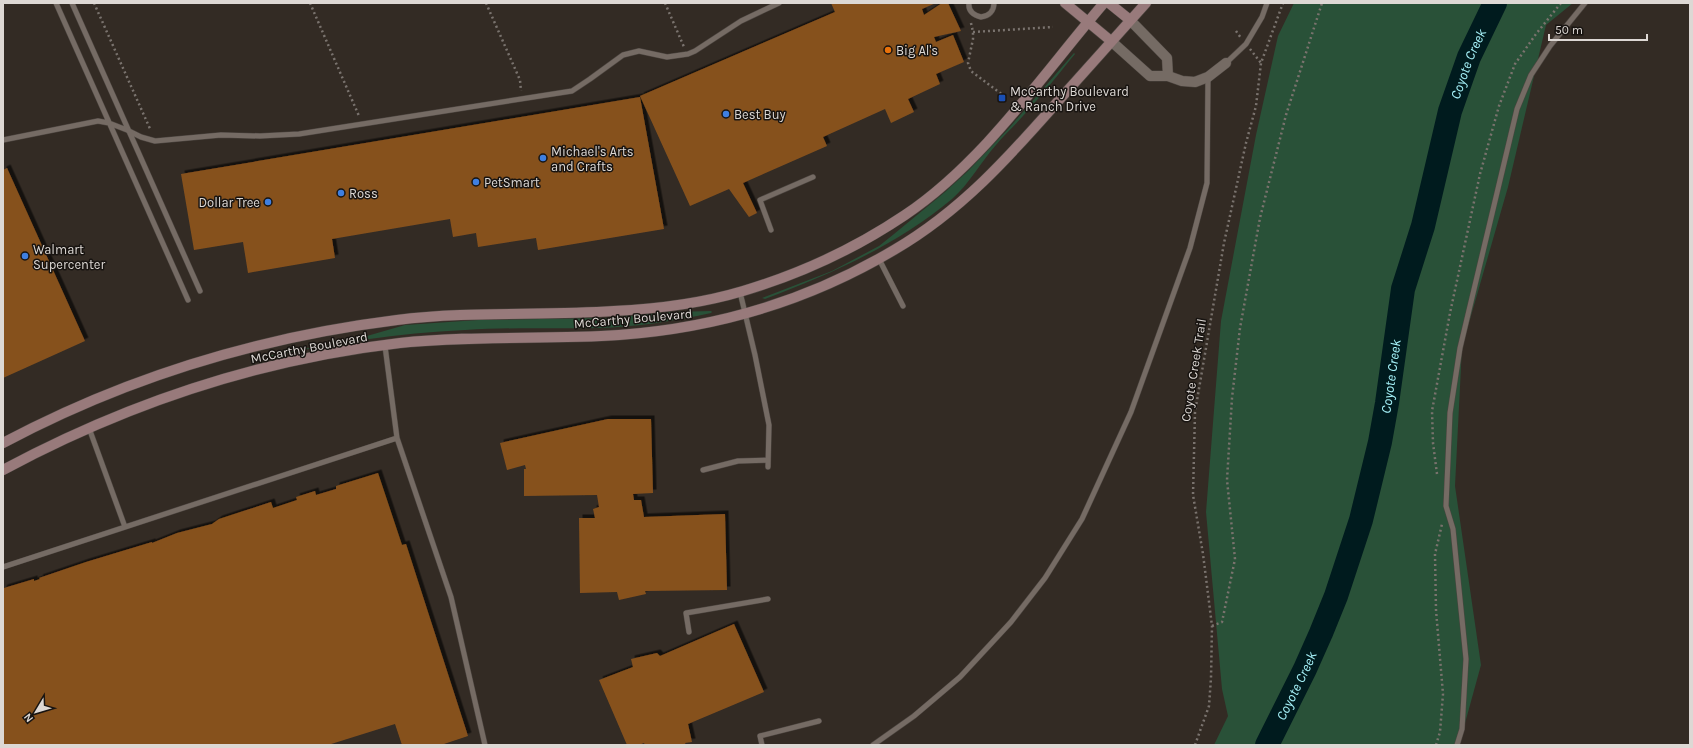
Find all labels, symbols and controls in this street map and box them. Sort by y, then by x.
scale bar [1549,16,1647,42]
text: 50 m [1555,23,1583,37]
water label: Coyote Creek [1447,25,1491,102]
place label: Big Al's [896,43,938,58]
marker: Big Al's [883,45,893,55]
place label: McCarthy Boulevard & Ranch Drive [1010,84,1129,114]
marker: McCarthy Boulevard & Ranch Drive [997,93,1007,103]
place label: Best Buy [734,107,786,122]
marker: Best Buy [721,109,731,119]
place label: Michael's Arts and Crafts [551,144,634,174]
marker: Michael's Arts and Crafts [538,153,548,163]
place label: PetSmart [484,175,540,190]
marker: PetSmart [471,177,481,187]
place label: Ross [349,186,378,201]
marker: Ross [336,188,346,198]
place label: Dollar Tree [198,195,260,210]
marker: Dollar Tree [263,197,273,207]
place label: Walmart Supercenter [33,242,105,272]
marker: Walmart Supercenter [20,251,30,261]
street label: McCarthy Boulevard [573,306,693,331]
street label: Coyote Creek Trail [1178,317,1209,423]
street label: McCarthy Boulevard [249,329,369,366]
water label: Coyote Creek [1377,338,1405,415]
water label: Coyote Creek [1273,648,1321,723]
north arrow [16,692,56,732]
text: N [21,711,36,725]

